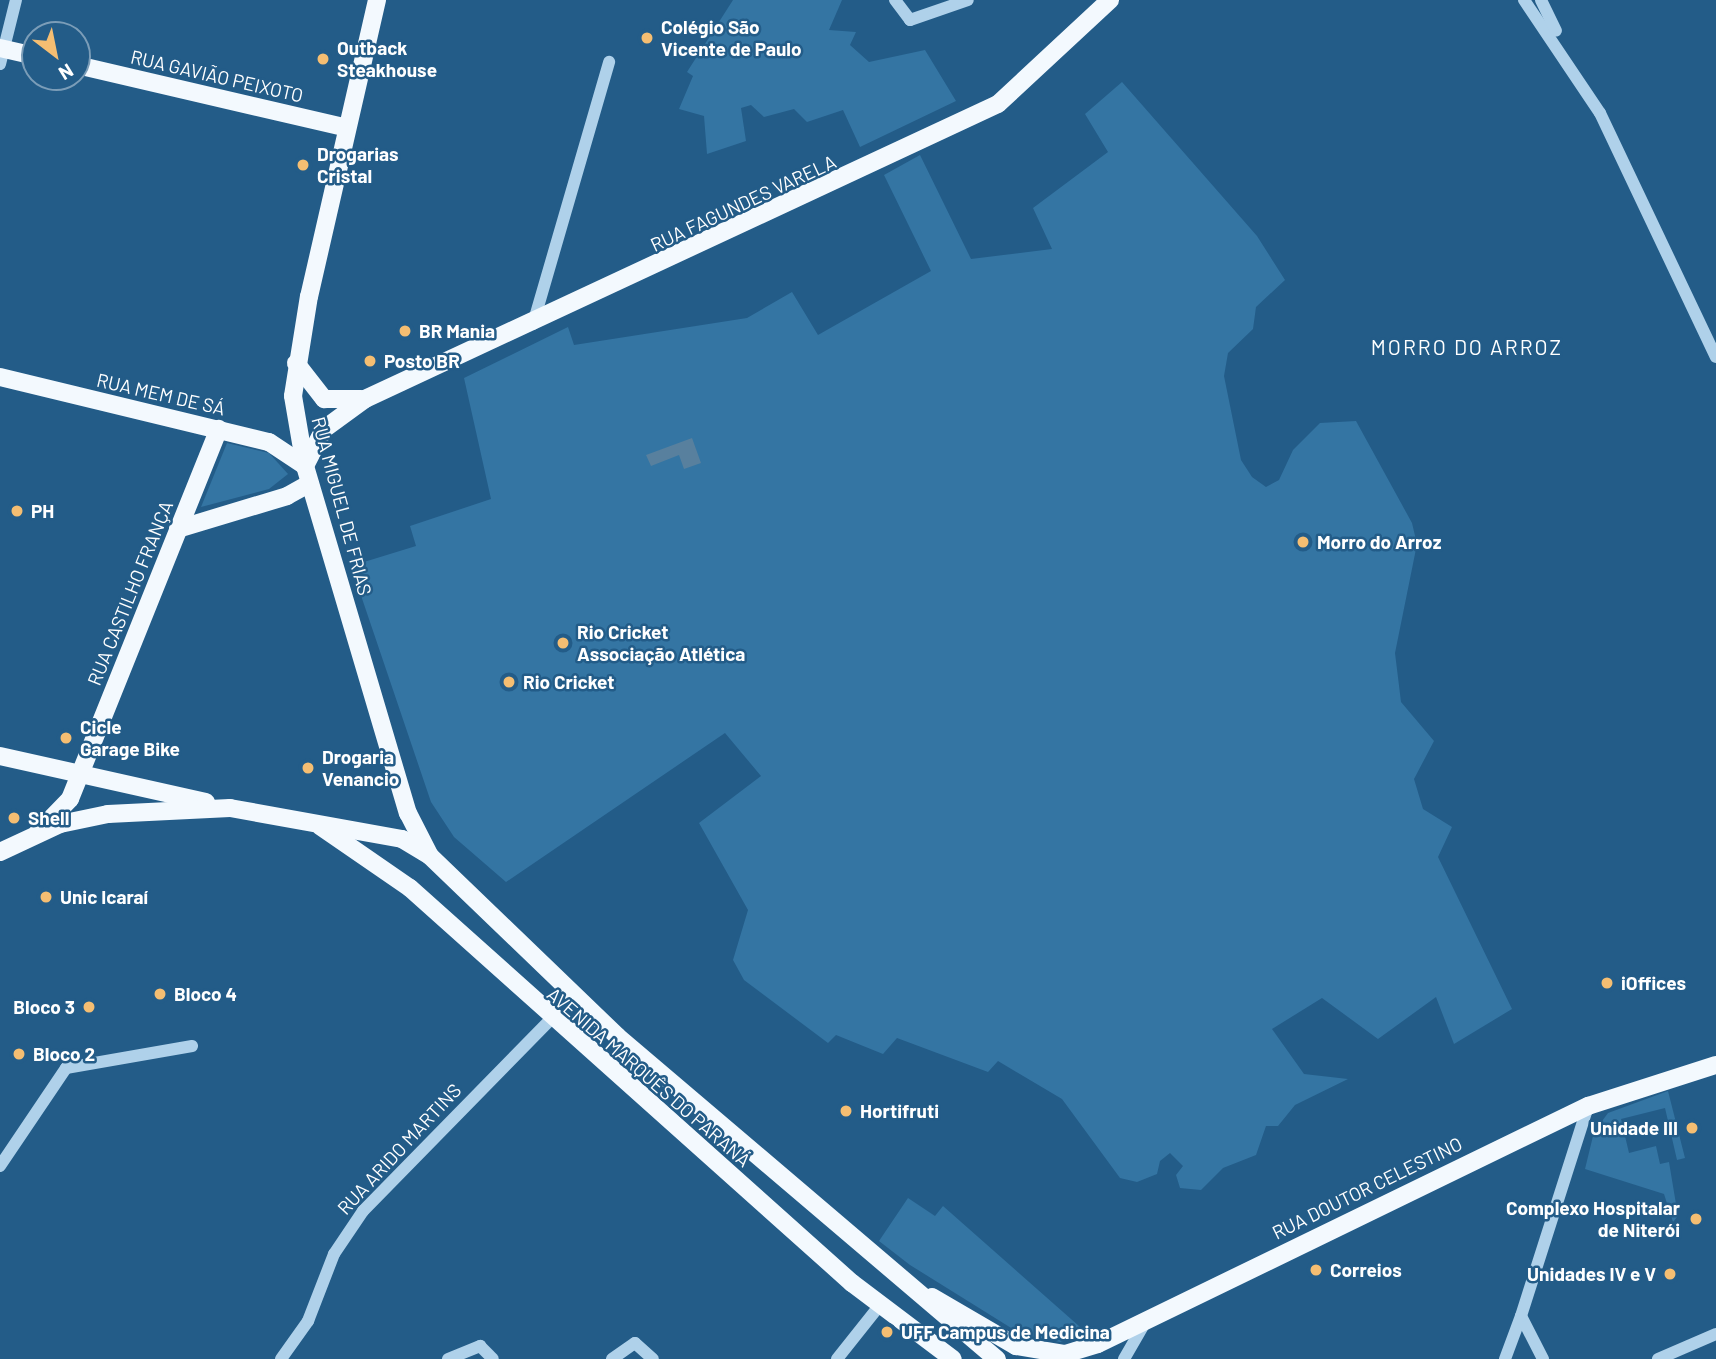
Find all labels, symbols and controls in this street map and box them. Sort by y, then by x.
place label: Colégio São Vicente de Paulo [661,16,802,60]
north arrow [21,21,91,91]
marker: Colégio São Vicente de Paulo [639,30,655,46]
place label: Outback Steakhouse [337,37,437,81]
street label: RUA GAVIÃO PEIXOTO [128,45,306,107]
marker: Outback Steakhouse [315,51,331,67]
text: N [55,59,78,86]
place label: Drogarias Cristal [317,143,399,187]
street label: RUA FAGUNDES VARELA [647,150,839,256]
marker: Drogarias Cristal [295,157,311,173]
place label: BR Mania [419,320,495,342]
marker: BR Mania [397,323,413,339]
district label: MORRO DO ARROZ [1373,334,1561,360]
place label: Posto BR [384,350,460,372]
marker: Posto BR [362,353,378,369]
street label: RUA MEM DE SÁ [94,368,228,420]
street label: RUA MIGUEL DE FRIAS [307,414,377,598]
street label: RUA CASTILHO FRANÇA [82,497,178,689]
place label: PH [31,500,54,522]
marker: PH [9,503,25,519]
place label: Morro do Arroz [1317,531,1441,553]
marker: Morro do Arroz [1295,534,1311,550]
place label: Rio Cricket Associação Atlética [577,621,745,665]
marker: Rio Cricket Associação Atlética [555,635,571,651]
place label: Rio Cricket [523,671,614,693]
marker: Rio Cricket [501,674,517,690]
place label: Cicle Garage Bike [80,716,180,760]
marker: Cicle Garage Bike [58,730,74,746]
place label: Drogaria Venancio [322,746,399,790]
marker: Drogaria Venancio [300,760,316,776]
place label: Shell [28,807,69,829]
marker: Shell [6,810,22,826]
place label: Unic Icaraí [60,886,148,908]
marker: Unic Icaraí [38,889,54,905]
place label: iOffices [1621,972,1686,994]
marker: iOffices [1599,975,1615,991]
place label: Bloco 4 [174,983,237,1005]
street label: AVENIDA MARQUÊS DO PARANÁ [543,983,755,1171]
marker: Bloco 4 [152,986,168,1002]
place label: Bloco 3 [13,996,75,1018]
marker: Bloco 3 [81,999,97,1015]
place label: Bloco 2 [33,1043,95,1065]
marker: Bloco 2 [11,1046,27,1062]
street label: RUA ARIDO MARTINS [332,1079,466,1219]
place label: Hortifruti [860,1100,939,1122]
marker: Hortifruti [838,1103,854,1119]
place label: Unidade III [1590,1117,1678,1139]
marker: Unidade III [1684,1120,1700,1136]
street label: RUA DOUTOR CELESTINO [1268,1132,1466,1244]
place label: Complexo Hospitalar de Niterói [1506,1197,1680,1241]
marker: Complexo Hospitalar de Niterói [1686,1209,1706,1229]
place label: Correios [1330,1259,1402,1281]
marker: Correios [1308,1262,1324,1278]
place label: Unidades IV e V [1527,1263,1656,1285]
marker: Unidades IV e V [1662,1266,1678,1282]
place label: UFF Campus de Medicina [901,1321,1110,1343]
marker: UFF Campus de Medicina [879,1324,895,1340]

